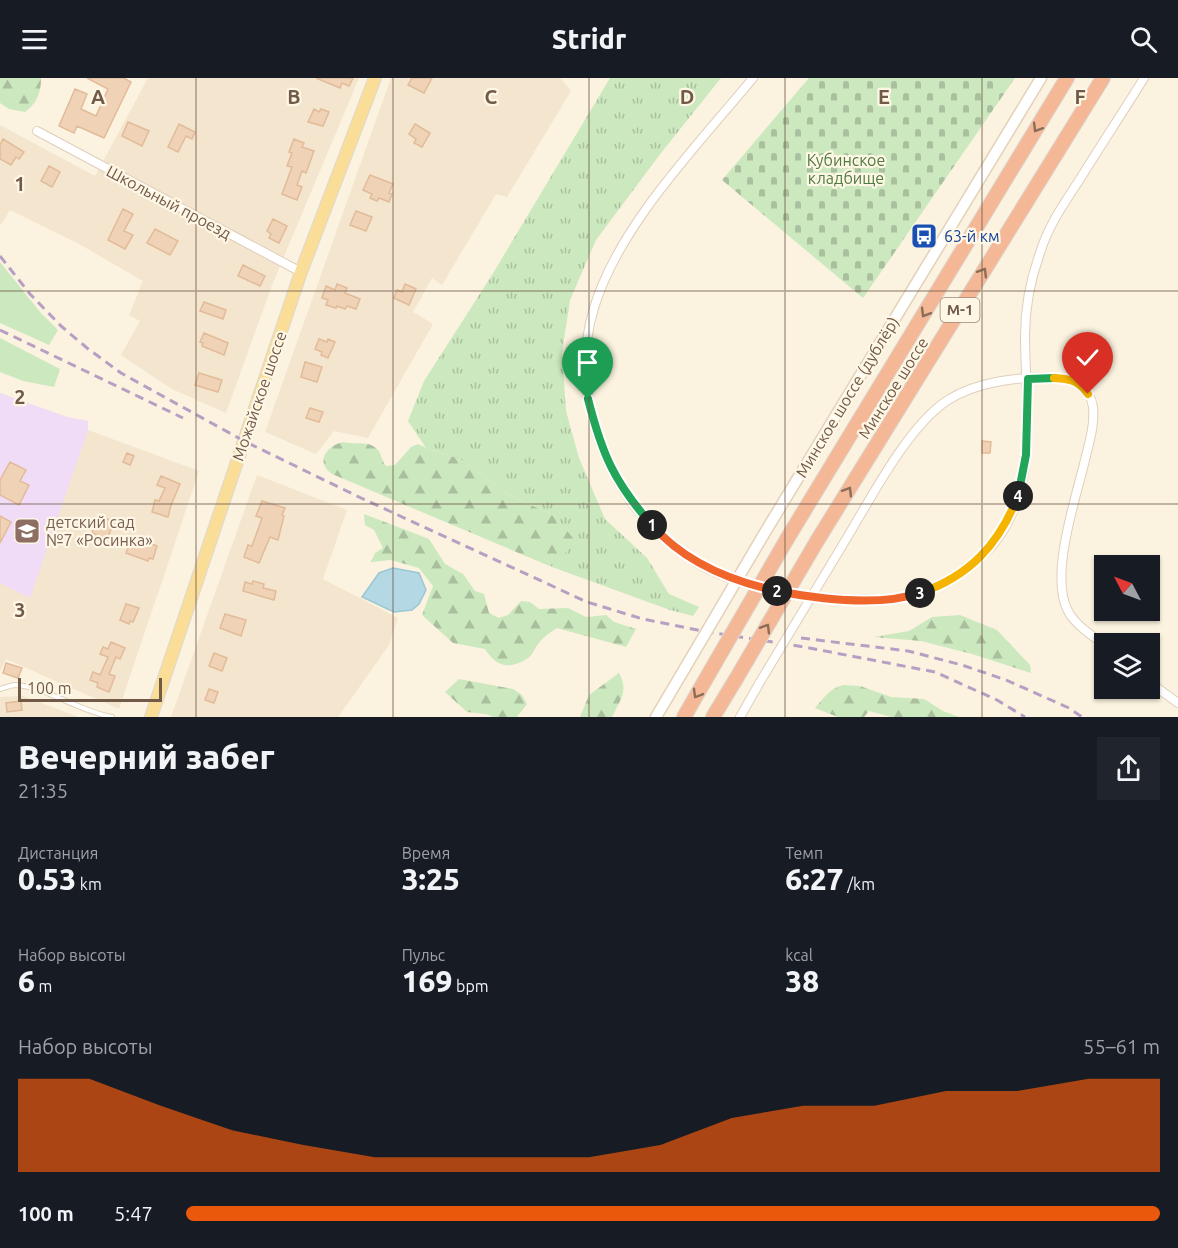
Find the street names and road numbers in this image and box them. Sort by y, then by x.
street label: Школьный проезд [104,162,234,242]
road number: М-1 [940,298,980,322]
street label: Минское шоссе (дублёр) [792,314,903,481]
street label: Можайское шоссе [228,329,290,463]
street label: Минское шоссе [855,334,931,442]

